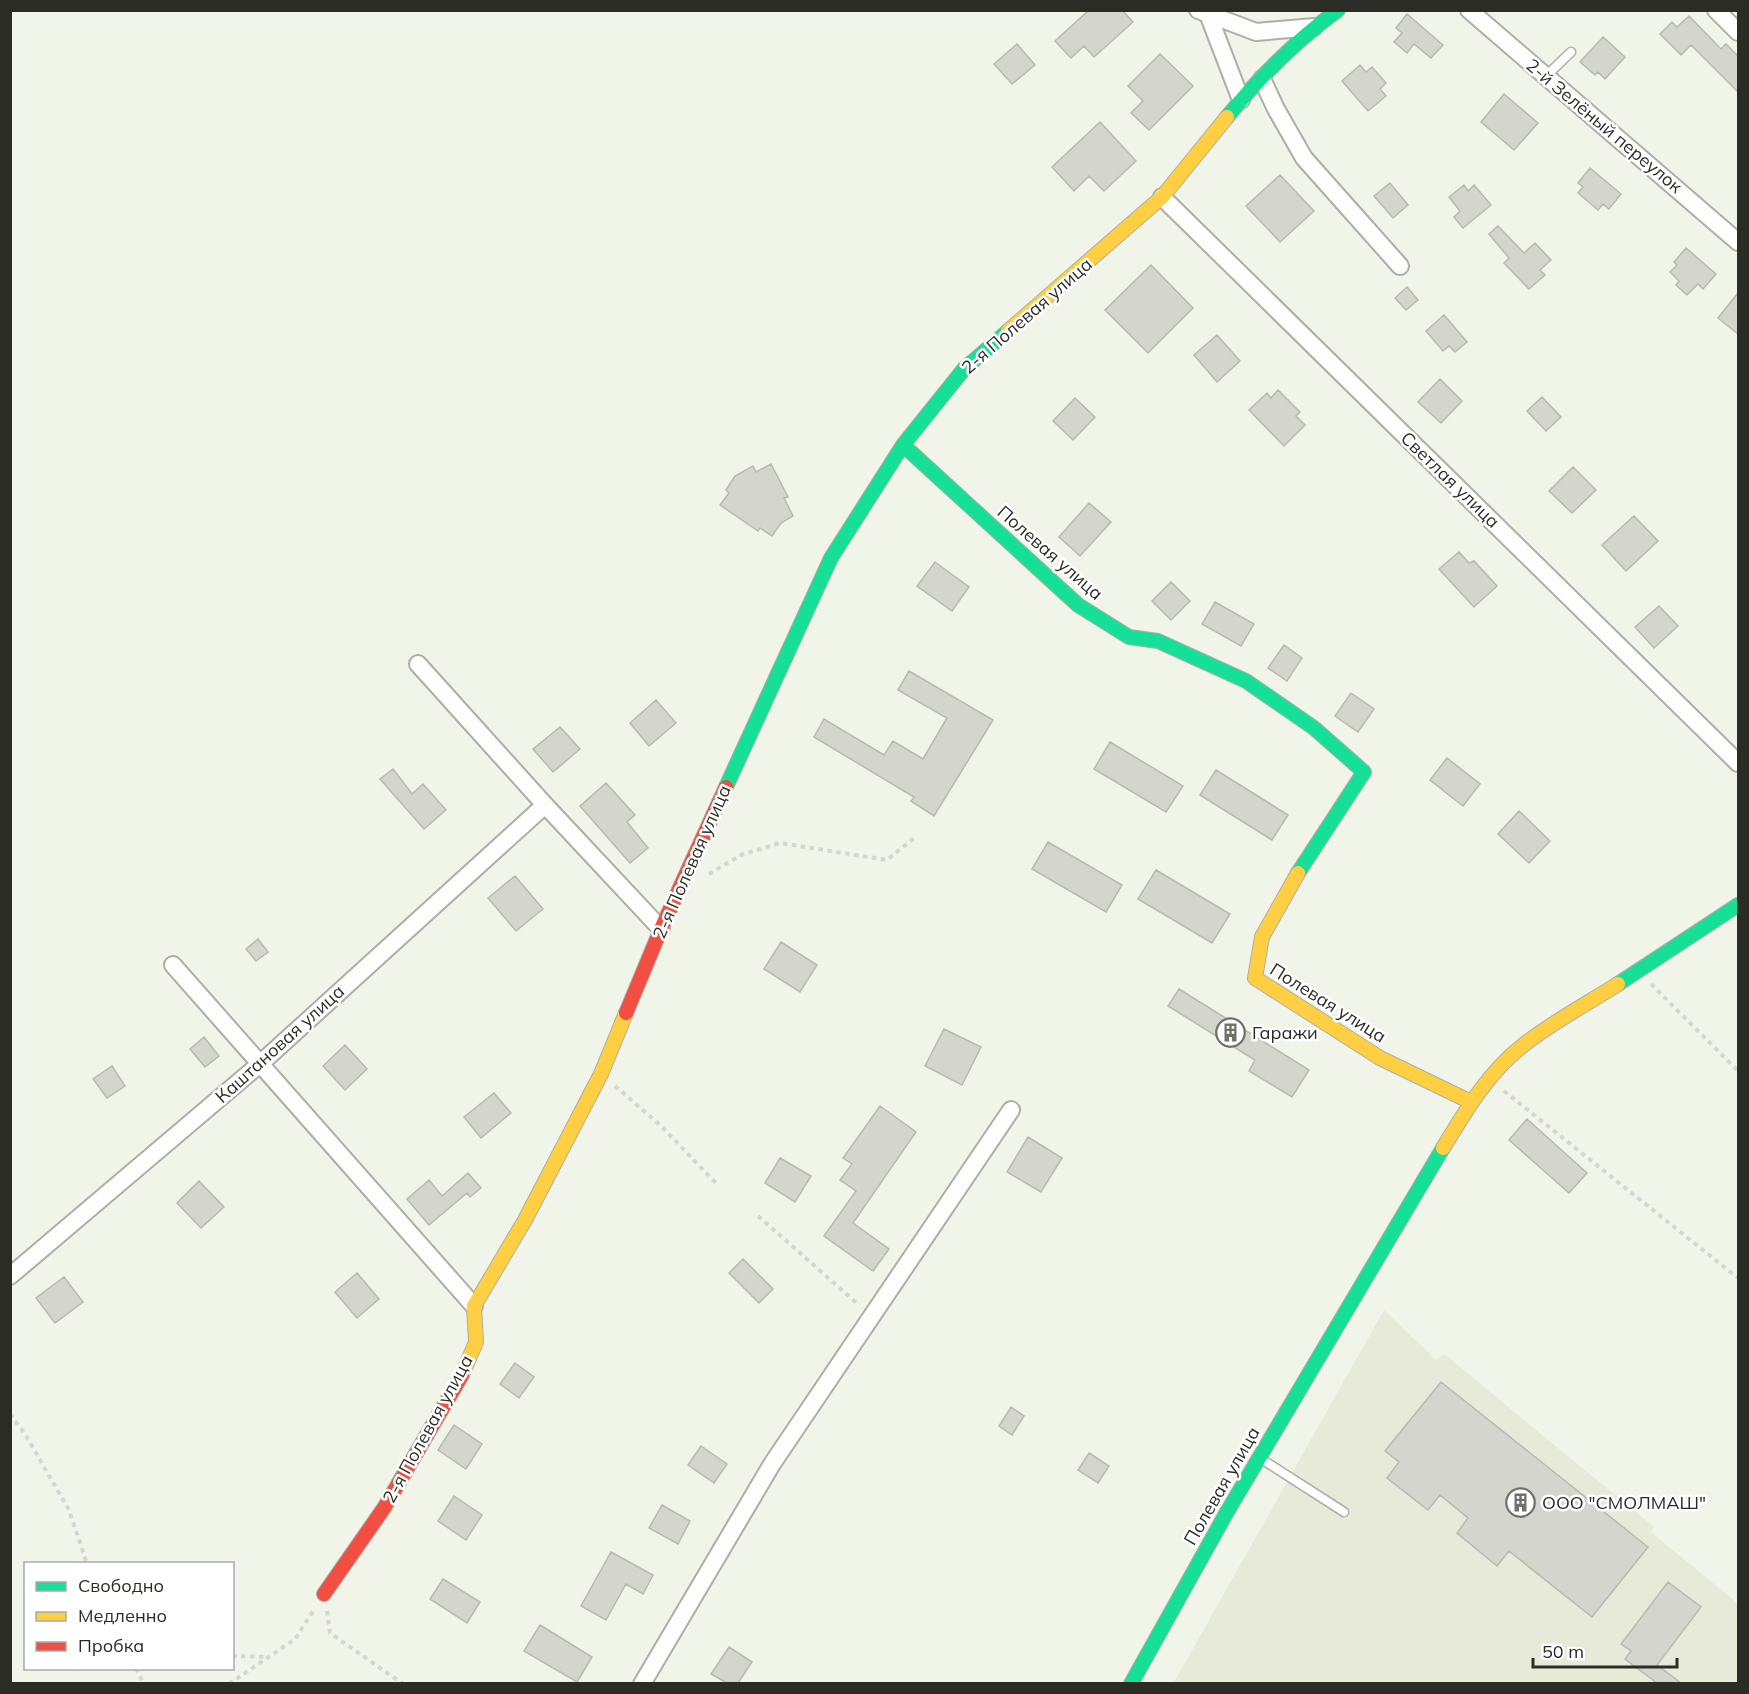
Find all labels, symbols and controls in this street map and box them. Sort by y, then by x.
street label: 2-й Зелёный переулок [1521,53,1687,198]
street label: 2-я Полевая улица [957,253,1097,379]
street label: Светлая улица [1396,427,1505,533]
street label: Полевая улица [993,500,1108,605]
street label: 2-я Полевая улица [647,781,736,942]
street label: Полевая улица [1266,958,1391,1047]
street label: Каштановая улица [210,980,349,1108]
building icon: Гаражи [1215,1017,1247,1049]
place label: Гаражи [1252,1021,1318,1044]
street label: 2-я Полевая улица [377,1351,478,1507]
street label: Полевая улица [1178,1423,1265,1549]
building icon: ООО "СМОЛМАШ" [1505,1487,1537,1519]
place label: ООО "СМОЛМАШ" [1542,1491,1706,1514]
legend [24,1562,234,1670]
text: Свободно [78,1574,164,1597]
text: Медленно [78,1604,167,1627]
scale bar [1533,1631,1677,1669]
text: Пробка [78,1634,144,1657]
text: 50 m [1542,1640,1584,1663]

